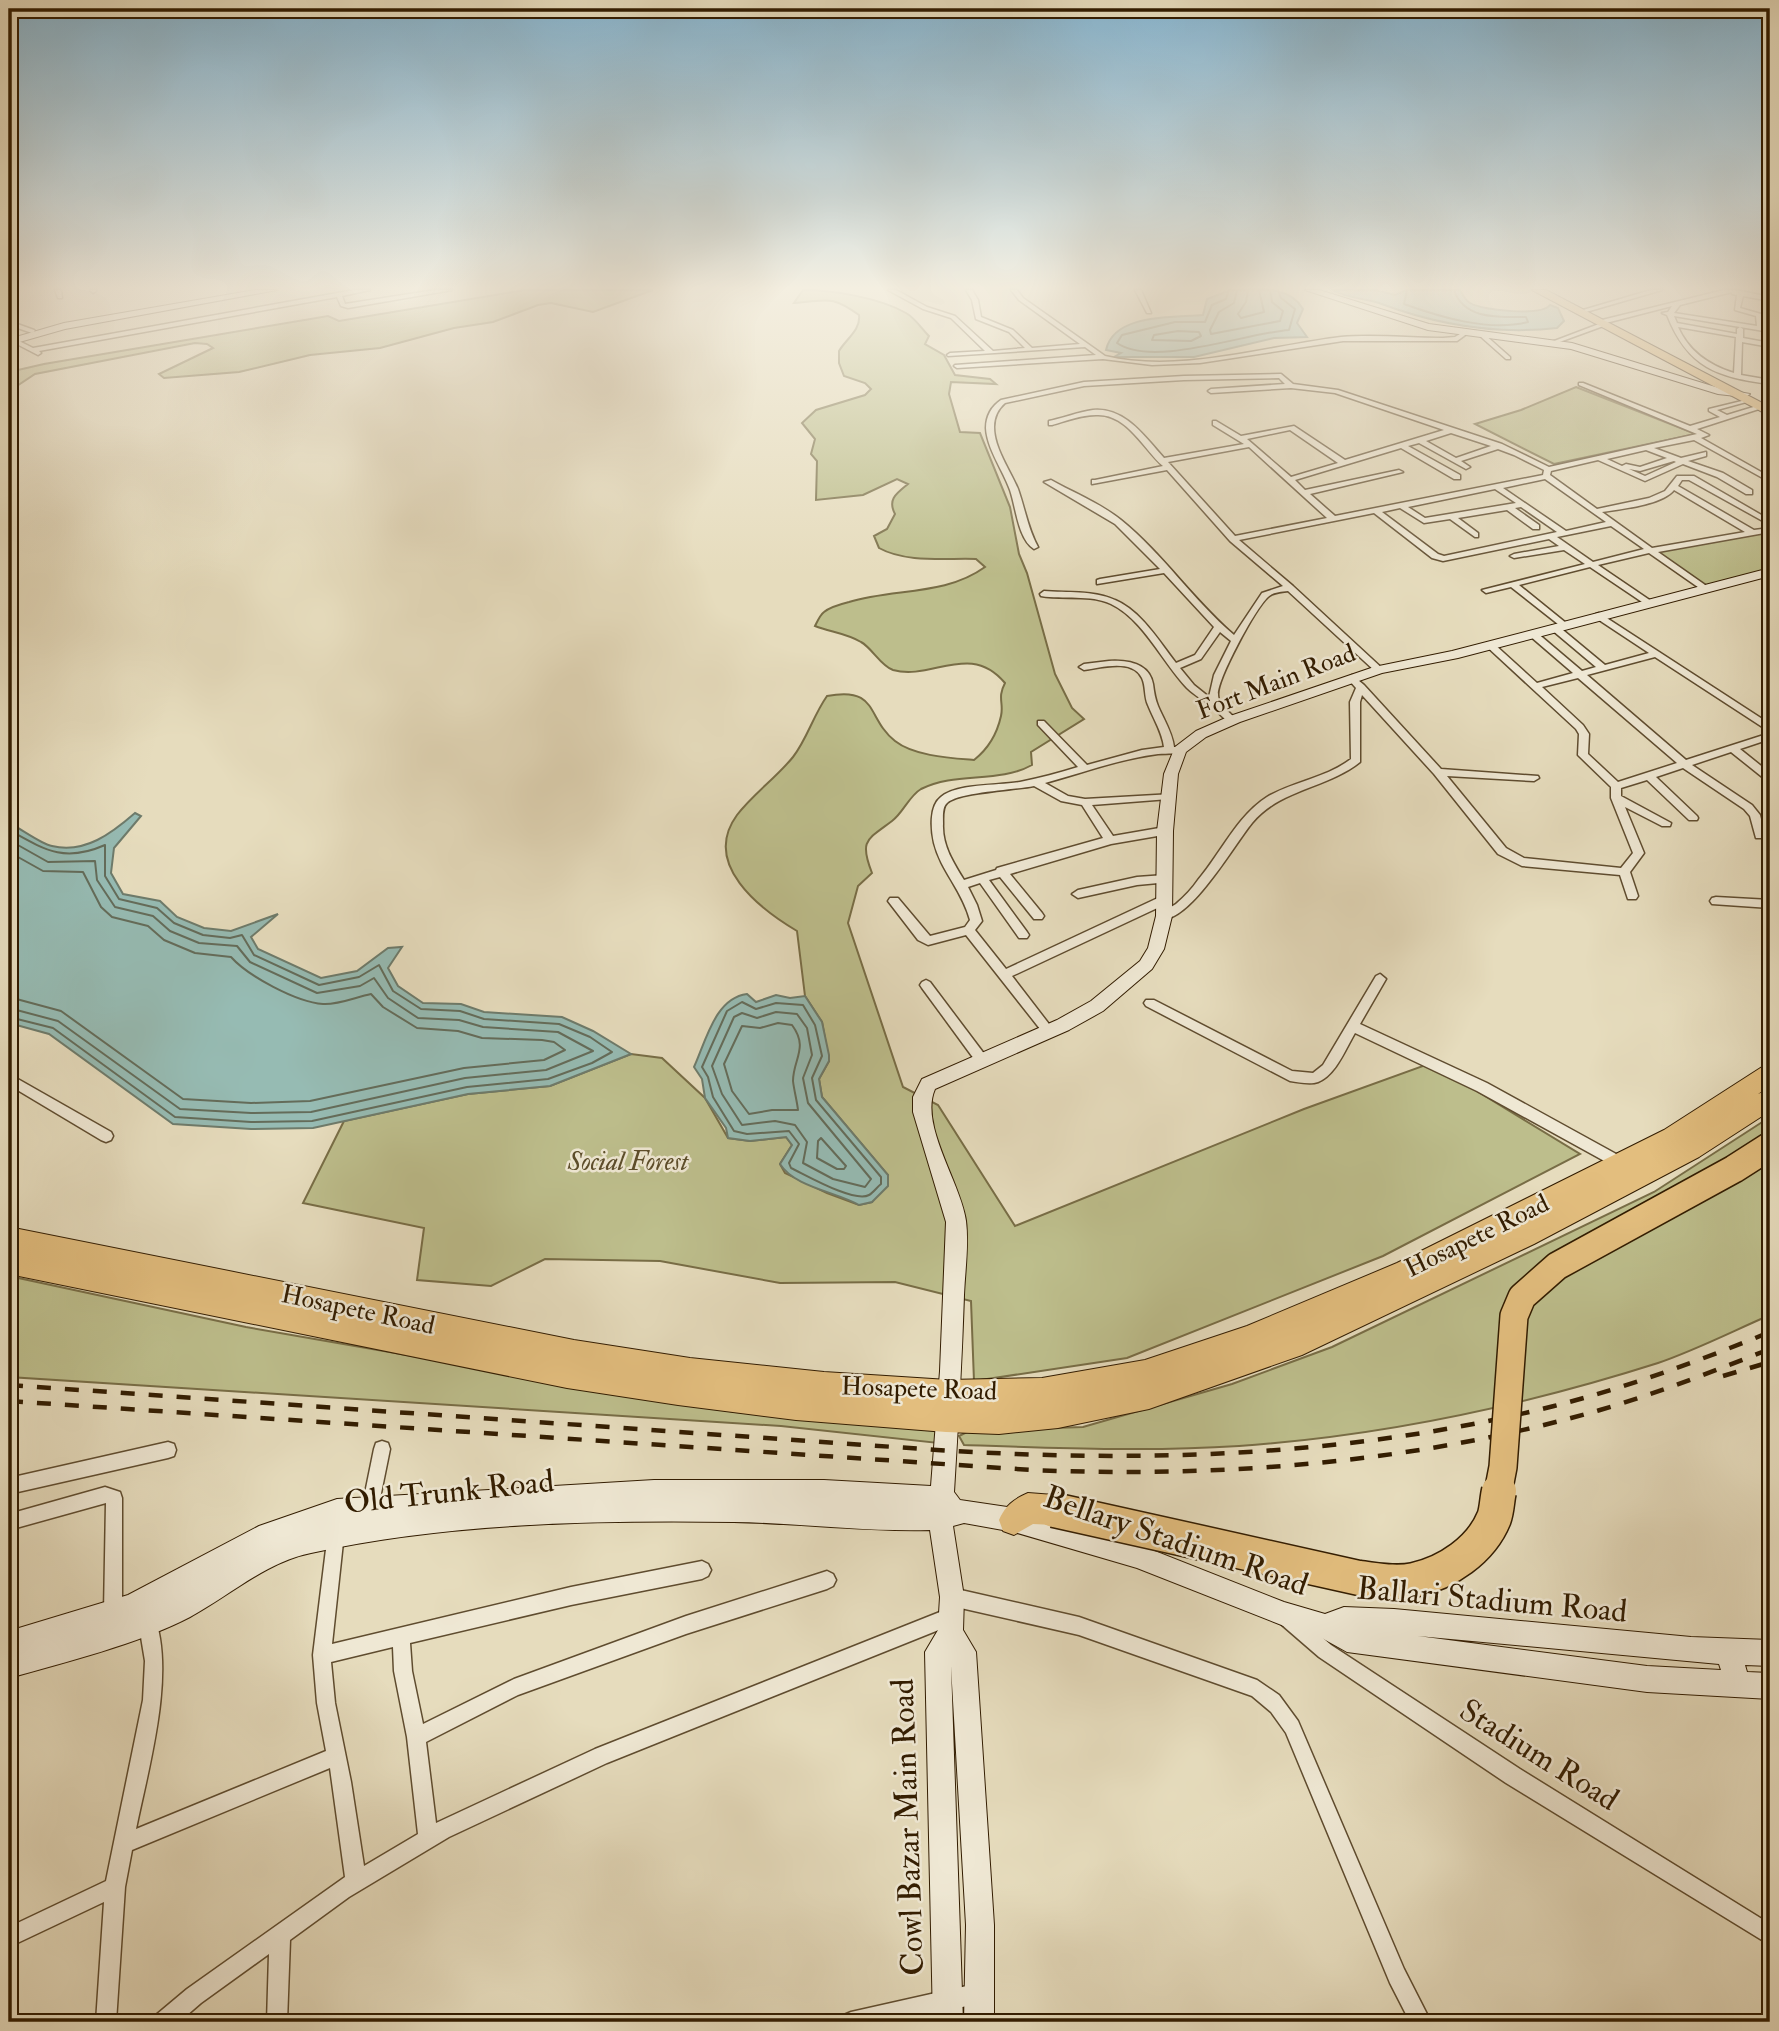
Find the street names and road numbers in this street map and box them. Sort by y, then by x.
street label: Fort Main Road [1192,637,1360,727]
street label: Hosapete Road [1400,1187,1555,1286]
street label: Hosapete Road [278,1278,438,1343]
street label: Hosapete Road [840,1370,998,1409]
street label: Old Trunk Road [342,1461,556,1523]
street label: Bellary Stadium Road [1038,1477,1314,1605]
street label: Ballari Stadium Road [1355,1568,1629,1632]
street label: Cowl Bazar Main Road [883,1678,933,1976]
street label: Stadium Road [1452,1690,1626,1820]

